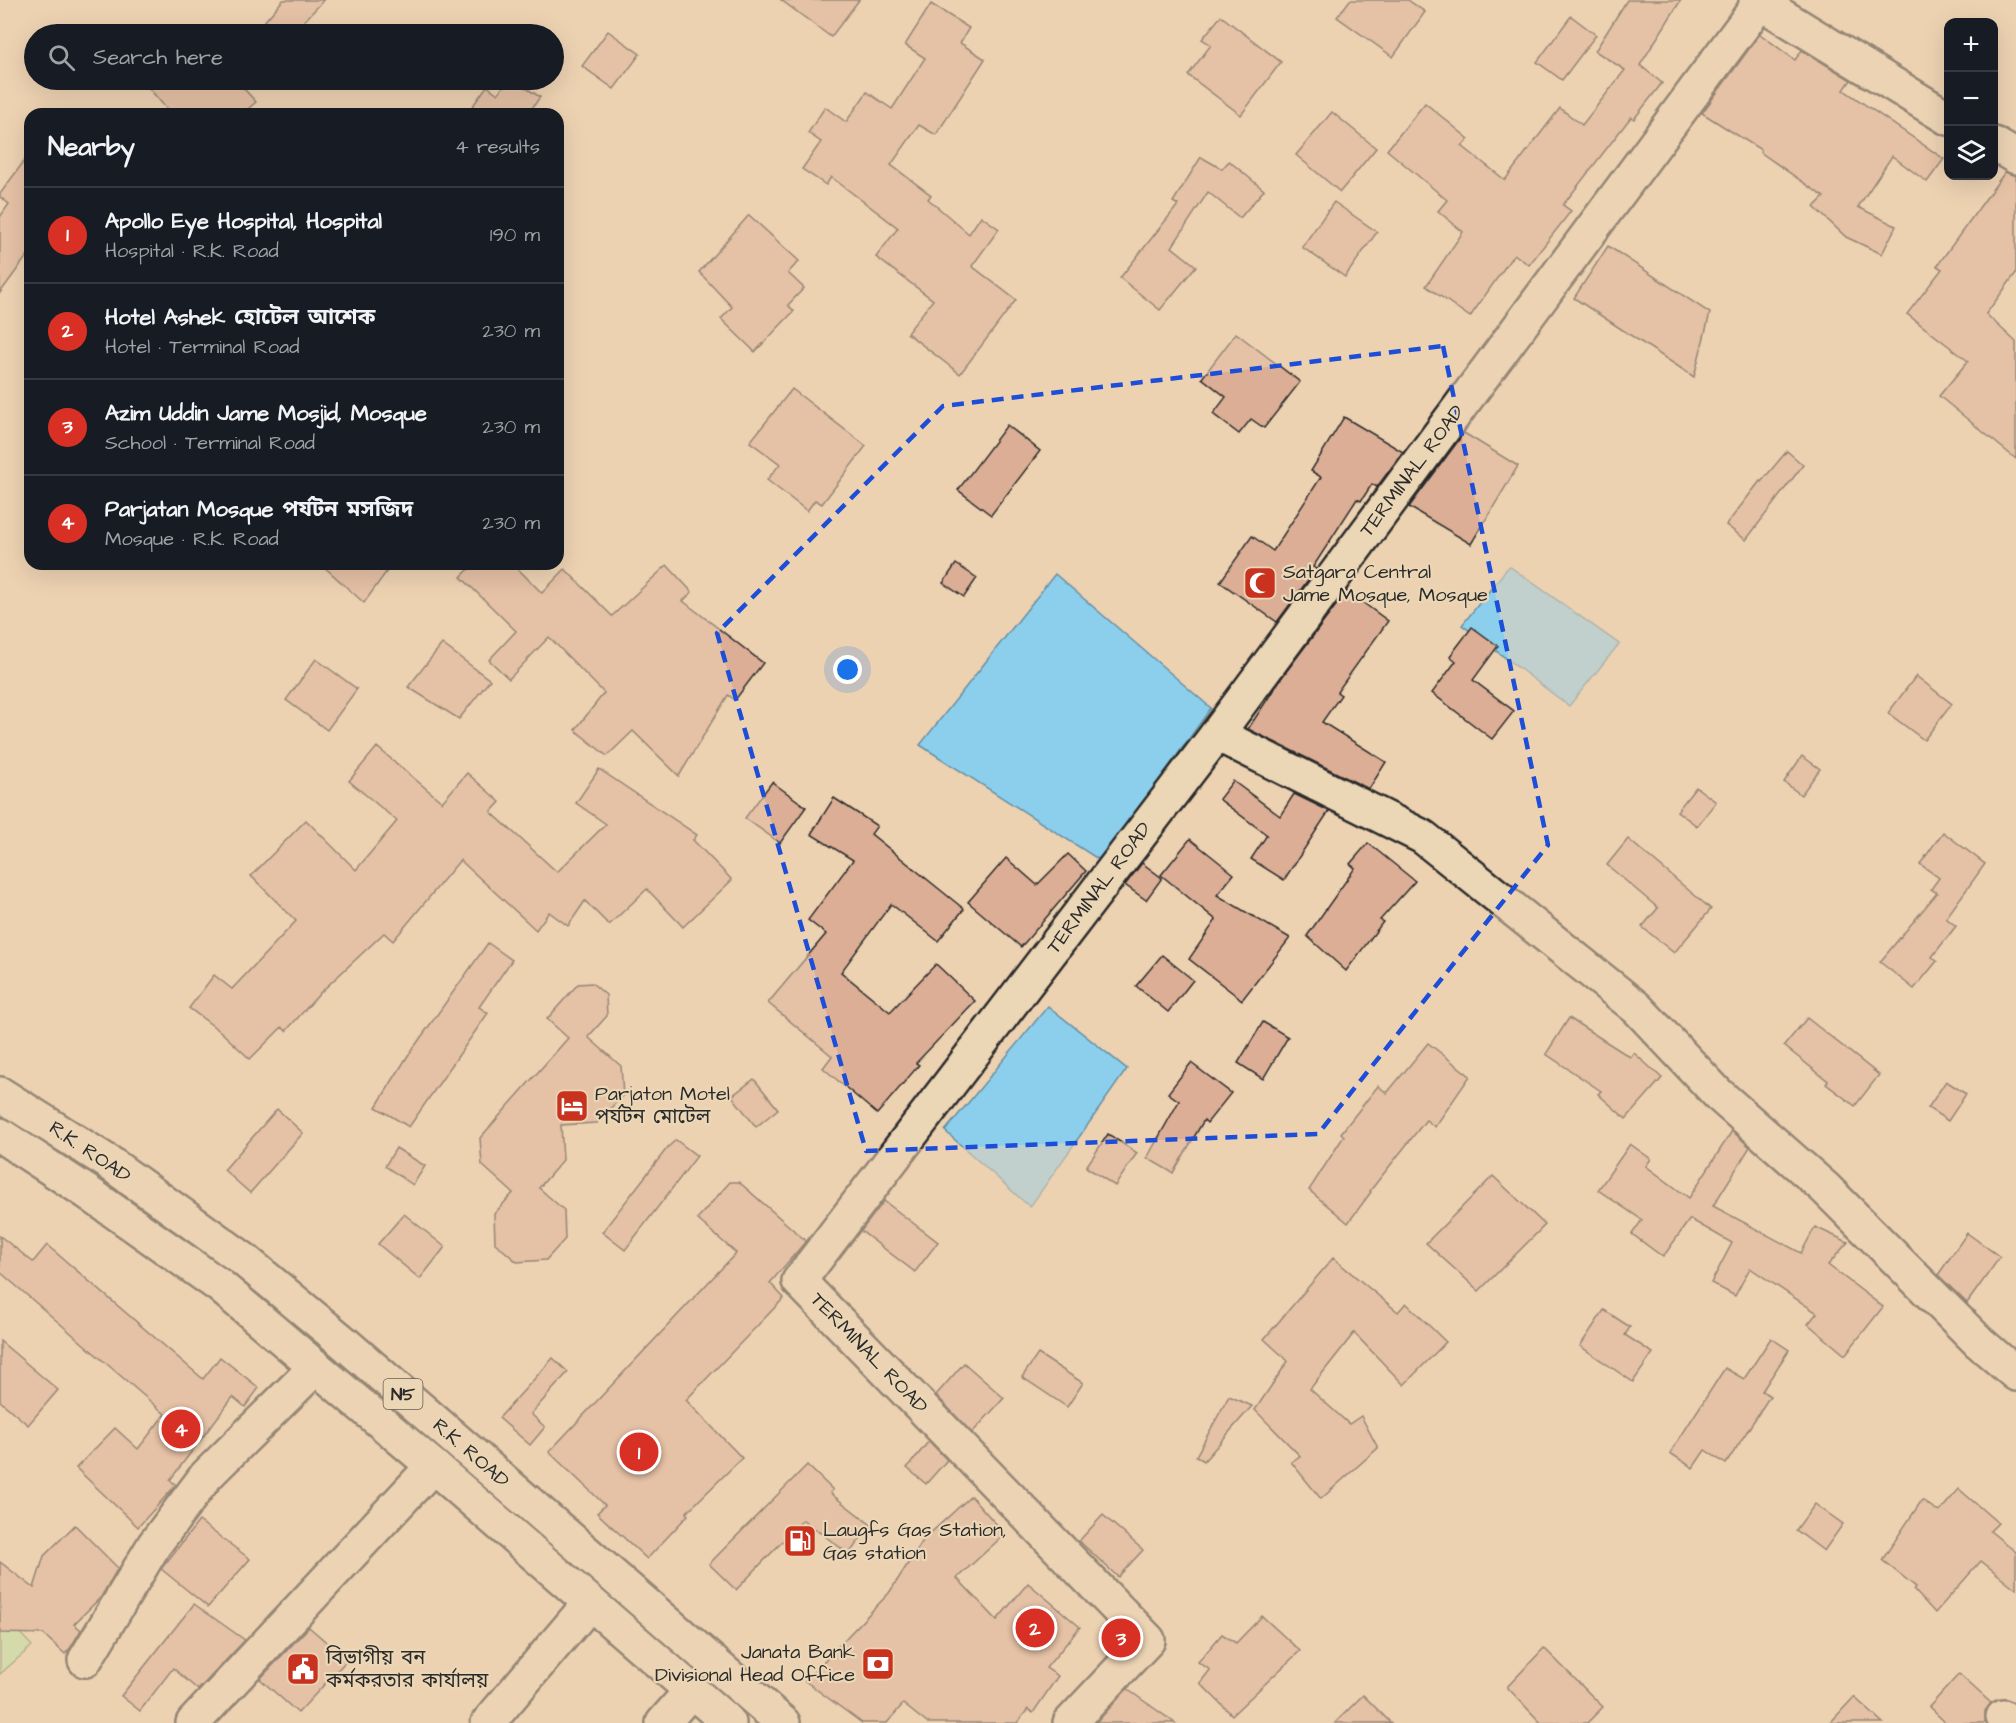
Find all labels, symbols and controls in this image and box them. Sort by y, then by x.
map controls [1944,18,1998,180]
button: + [1944,18,1998,72]
search box [24,24,564,90]
icon: search [45,41,78,74]
text: Search here [93,42,223,73]
button: − [1944,72,1998,126]
button: layers [1944,126,1998,180]
text: Nearby [48,129,135,165]
text: 4 results [455,133,540,161]
text: Apollo Eye Hospital, Hospital [105,206,382,237]
text: 1 [66,221,69,249]
text: 190 m [490,221,540,249]
text: Hospital · R.K. Road [105,237,279,265]
text: Hotel Ashek হোটেল আশেক [105,302,375,333]
text: 2 [62,317,73,345]
text: 230 m [482,317,540,345]
text: Hotel · Terminal Road [105,333,299,361]
text: Azim Uddin Jame Mosjid, Mosque [105,398,427,429]
street label: TERMINAL ROAD [1353,399,1471,543]
text: 3 [62,413,73,441]
text: 230 m [482,413,540,441]
text: School · Terminal Road [105,429,315,457]
text: Parjatan Mosque পর্যটন মসজিদ [105,494,413,525]
text: 4 [61,509,74,537]
text: 230 m [482,509,540,537]
text: Mosque · R.K. Road [105,525,279,553]
place label: Satgara Central Jame Mosque, Mosque [1283,558,1488,609]
mosque icon: Satgara Central Jame Mosque, Mosque [1242,565,1278,601]
your location [833,655,862,684]
street label: TERMINAL ROAD [1040,816,1158,960]
place label: Parjaton Motel পর্যটন মোটেল [595,1080,730,1131]
hotel icon: Parjaton Motel পর্যটন মোটেল [554,1088,590,1124]
street label: R.K. ROAD [43,1114,137,1190]
street label: TERMINAL ROAD [804,1286,934,1420]
road number: N5 [384,1379,422,1409]
pin: 4 [162,1406,201,1452]
street label: R.K. ROAD [427,1412,515,1494]
pin: 1 [620,1430,658,1474]
place label: Laugfs Gas Station, Gas station [823,1516,1007,1567]
fuel station icon: Laugfs Gas Station, Gas station [782,1523,818,1559]
pin: 2 [1016,1606,1054,1650]
pin: 3 [1102,1616,1140,1660]
place label: Janata Bank Divisional Head Office [655,1638,855,1689]
place label: বিভাগীয় বন কর্মকরতার কার্যালয় [325,1644,489,1695]
bank icon: Janata Bank Divisional Head Office [860,1646,896,1682]
public building icon: বিভাগীয় বন কর্মকরতার কার্যালয় [285,1651,321,1687]

